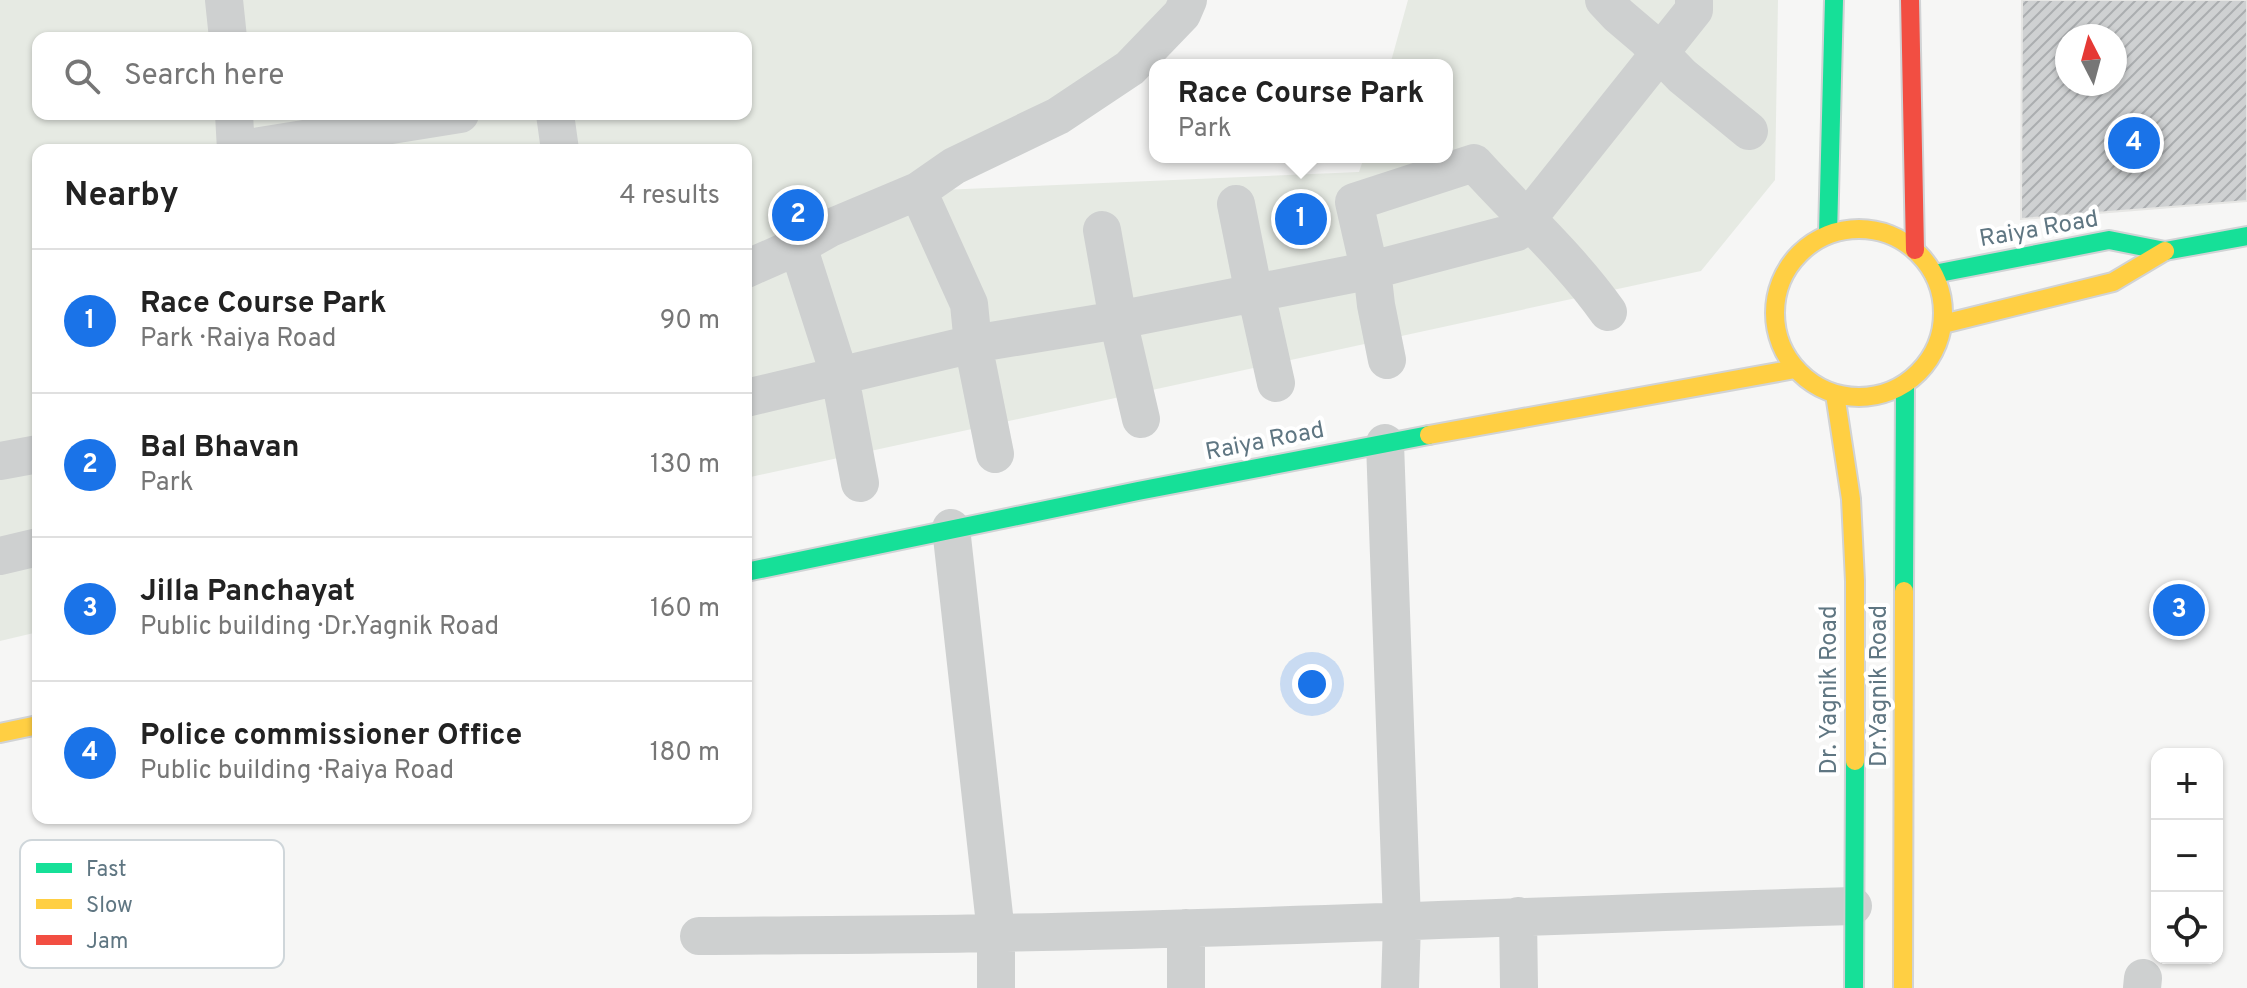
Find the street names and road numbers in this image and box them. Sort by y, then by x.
street label: Raiya Road [1977,205,2101,255]
street label: Raiya Road [1203,416,1327,468]
street label: Dr. Yagnik Road [1815,605,1845,775]
street label: Dr.Yagnik Road [1865,605,1895,767]

